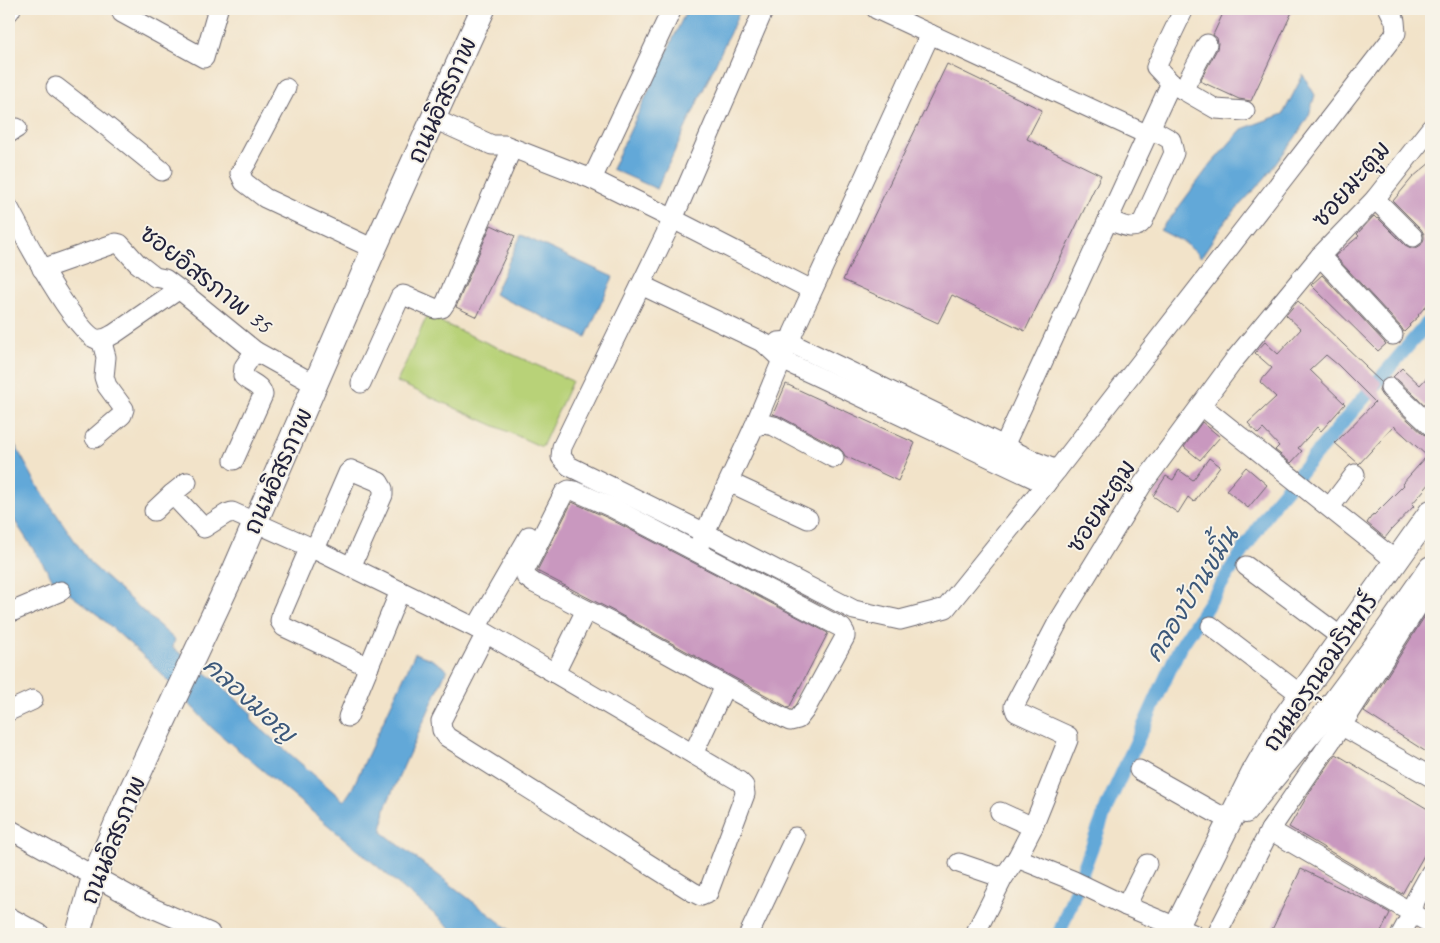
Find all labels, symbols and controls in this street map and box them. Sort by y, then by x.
street label: ถนนอิสรภาพ [401,32,483,168]
street label: ซอยมะตูม [1305,134,1399,236]
street label: ซอยอิสรภาพ 35 [134,218,279,341]
street label: ถนนอิสรภาพ [237,403,319,539]
street label: ซอยมะตูม [1060,454,1145,560]
water label: คลองบ้านขมิ้น [1132,516,1247,668]
street label: ถนนอรุณอมรินทร์ [1255,586,1387,759]
water label: คลองมอญ [196,650,304,751]
street label: ถนนอิสรภาพ [74,772,152,908]

